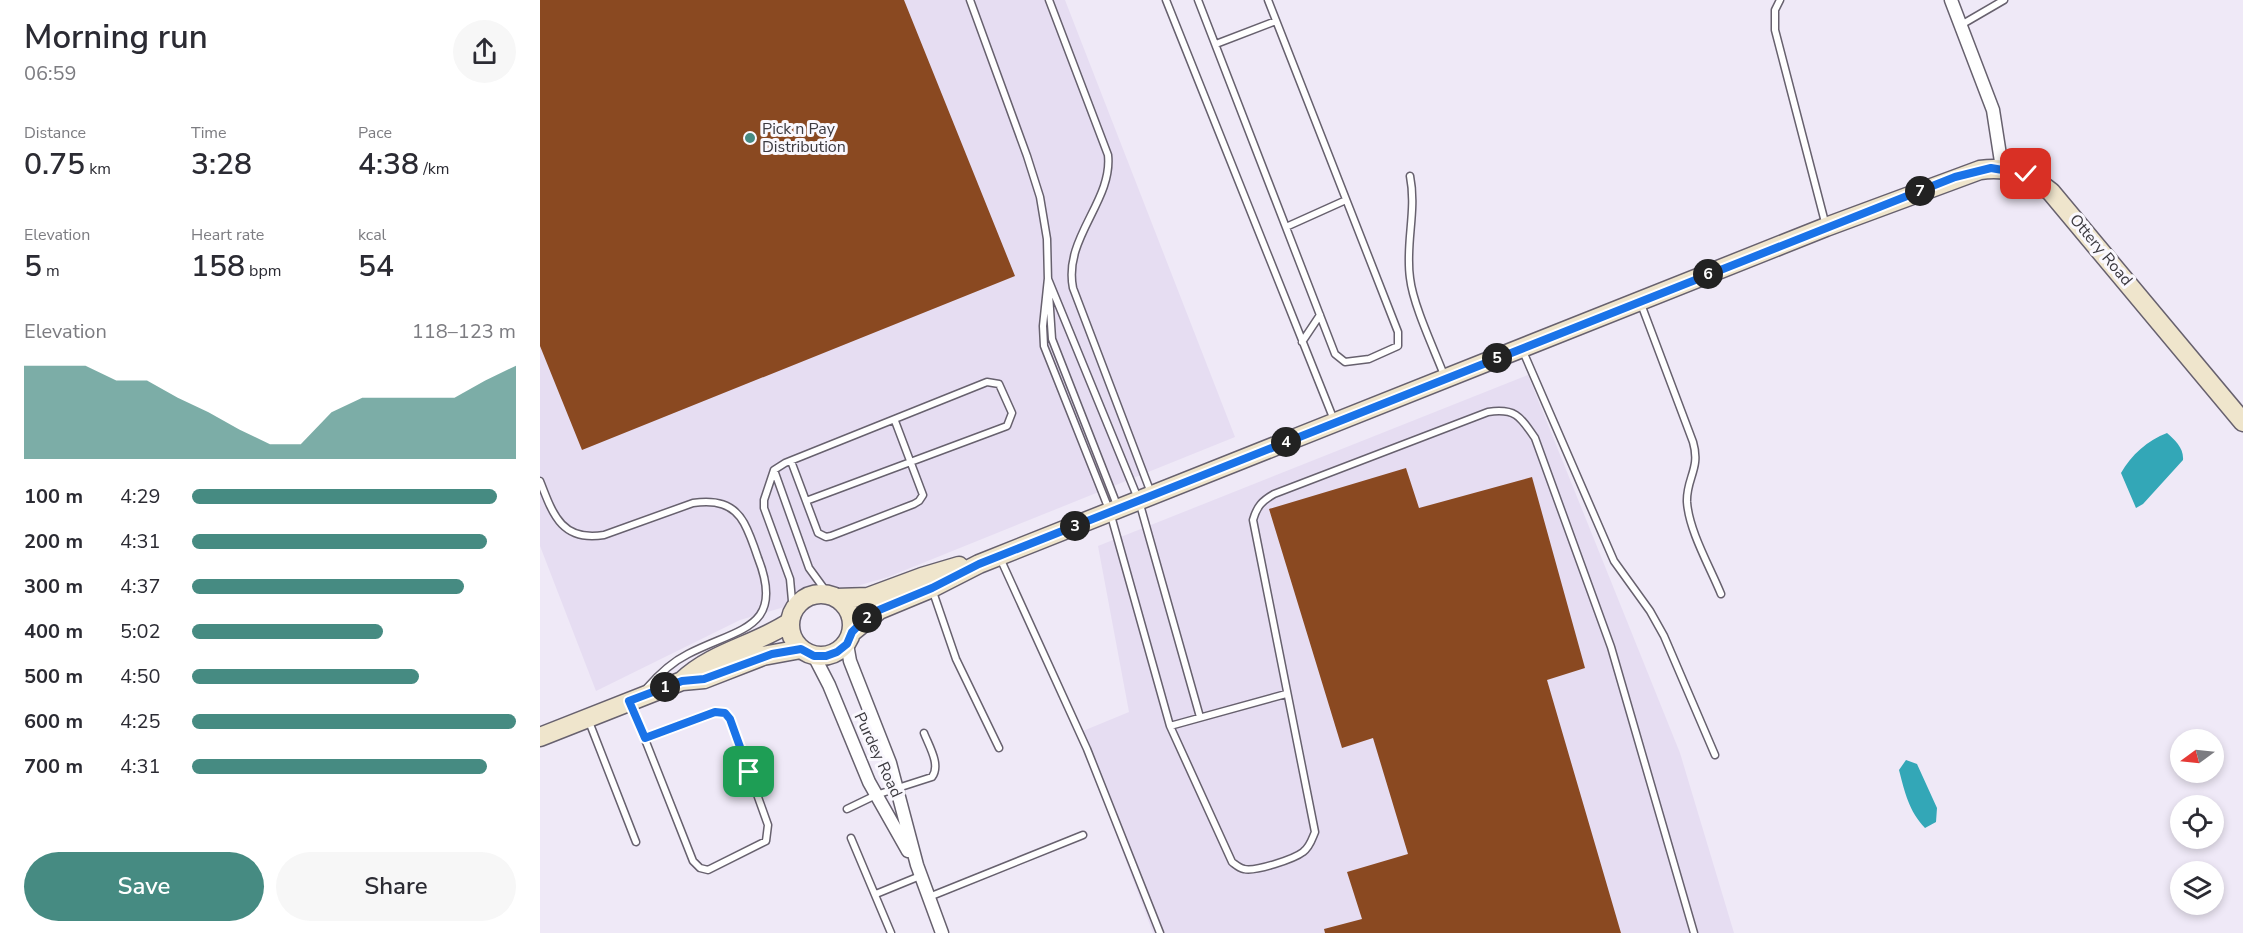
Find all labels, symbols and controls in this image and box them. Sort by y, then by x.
text: Morning run [24,15,208,60]
button: share [453,20,516,83]
text: 06:59 [24,60,77,87]
place label: Pick n Pay Distribution [762,118,846,158]
text: Distance [24,122,86,144]
text: Time [191,122,227,144]
text: Pace [358,122,392,144]
marker: Pick n Pay Distribution [743,131,757,145]
text: 0.75 [24,144,85,185]
text: 3:28 [191,144,252,185]
text: 4:38 [358,144,419,185]
pin [2000,148,2051,199]
icon: check [2009,157,2042,190]
text: km [85,158,111,180]
text: /km [419,158,449,180]
pin: 7 [1905,176,1935,206]
text: 7 [1915,180,1925,202]
street label: Ottery Road [2064,209,2138,291]
text: Elevation [24,224,90,246]
text: Heart rate [191,224,264,246]
text: kcal [358,224,386,246]
text: 5 [24,246,42,287]
text: 158 [191,246,245,287]
text: 54 [358,246,394,287]
pin: 6 [1693,259,1723,289]
text: m [42,260,60,282]
text: bpm [245,260,281,282]
text: 6 [1703,263,1713,285]
text: Elevation [24,318,107,345]
text: 118–123 m [412,318,516,345]
pin: 5 [1482,343,1512,373]
text: 5 [1492,347,1502,369]
pin: 4 [1271,427,1301,457]
text: 4 [1281,431,1291,453]
text: 100 m [24,483,83,510]
text: 4:29 [120,483,161,510]
pin: 3 [1060,511,1090,541]
text: 3 [1070,515,1080,537]
text: 200 m [24,528,83,555]
text: 4:31 [120,528,161,555]
text: 300 m [24,573,83,600]
text: 4:37 [120,573,161,600]
pin: 2 [852,603,882,633]
text: 2 [862,607,872,629]
text: 400 m [24,618,83,645]
text: 5:02 [120,618,161,645]
text: 500 m [24,663,83,690]
text: 4:50 [120,663,161,690]
pin: 1 [650,672,680,702]
text: 1 [660,676,670,698]
text: 600 m [24,708,83,735]
text: 4:25 [120,708,161,735]
street label: Purdey Road [849,709,907,801]
north arrow [2170,729,2224,783]
map controls [2170,729,2224,915]
pin [723,746,774,797]
text: 700 m [24,753,83,780]
text: 4:31 [120,753,161,780]
icon: arrive [732,755,765,788]
button: locate [2170,795,2224,849]
button: Save [24,852,264,921]
button: Share [276,852,516,921]
button: layers [2170,861,2224,915]

